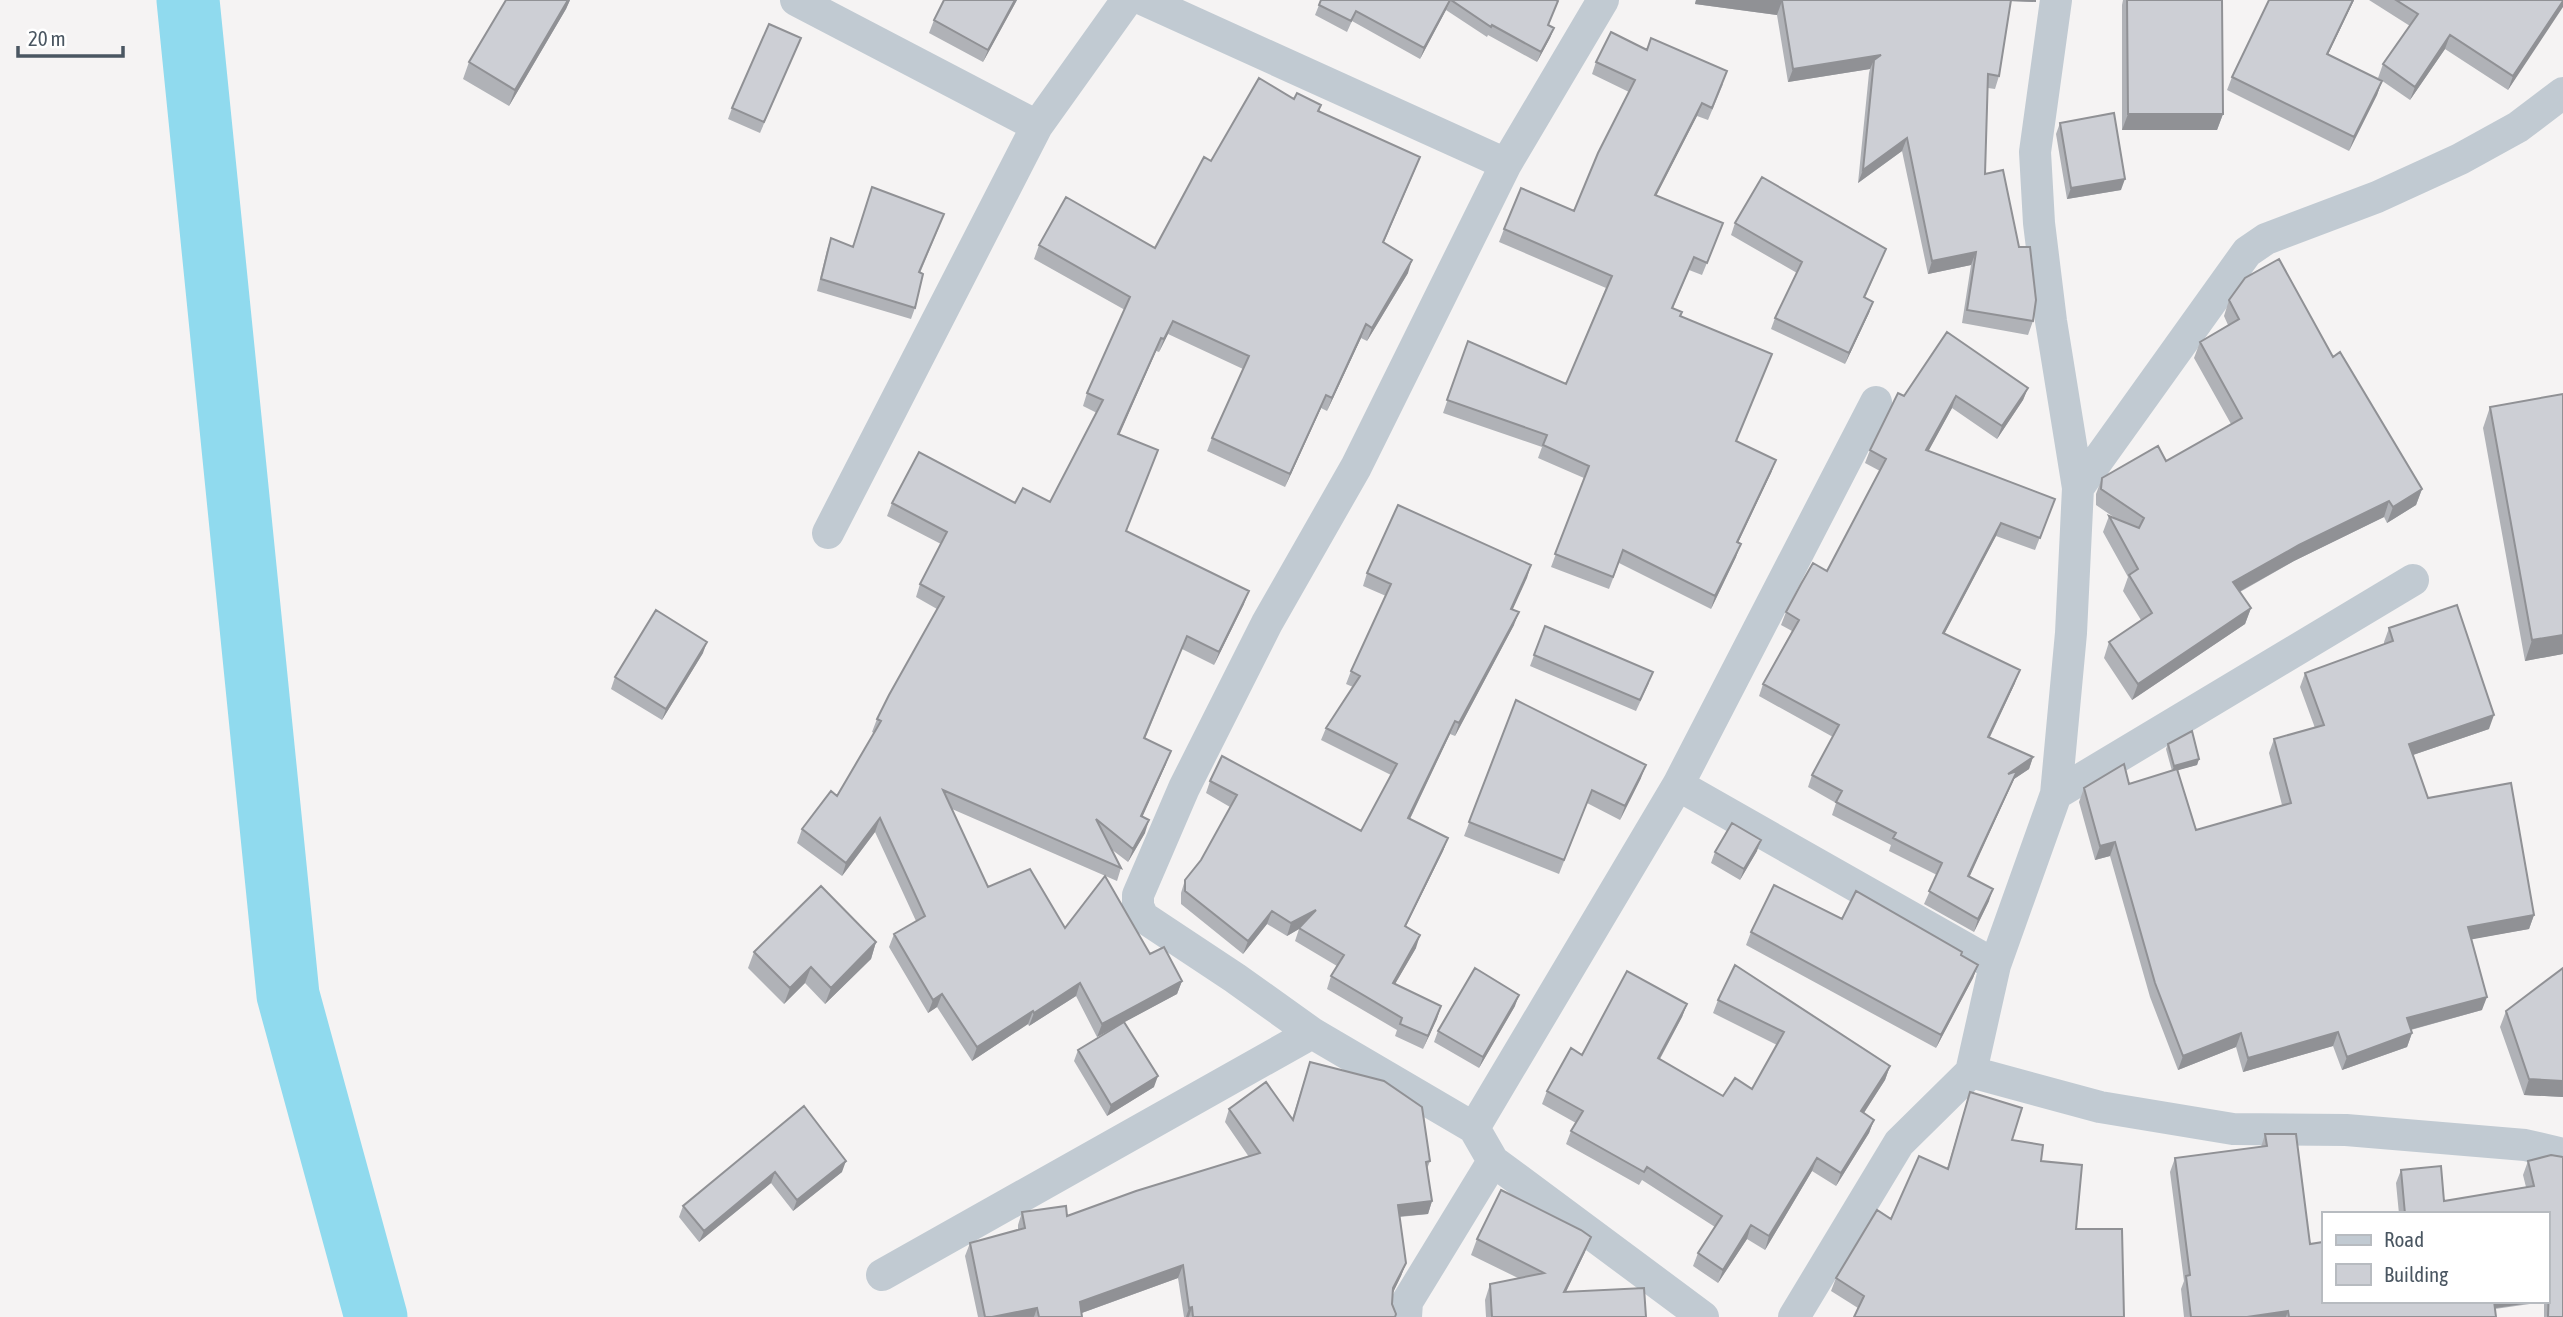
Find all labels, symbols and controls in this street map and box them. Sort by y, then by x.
scale bar [18,14,122,58]
text: 20 m [28,26,66,50]
legend [2322,1212,2549,1303]
text: Road [2384,1227,2424,1251]
text: Building [2384,1262,2448,1286]

